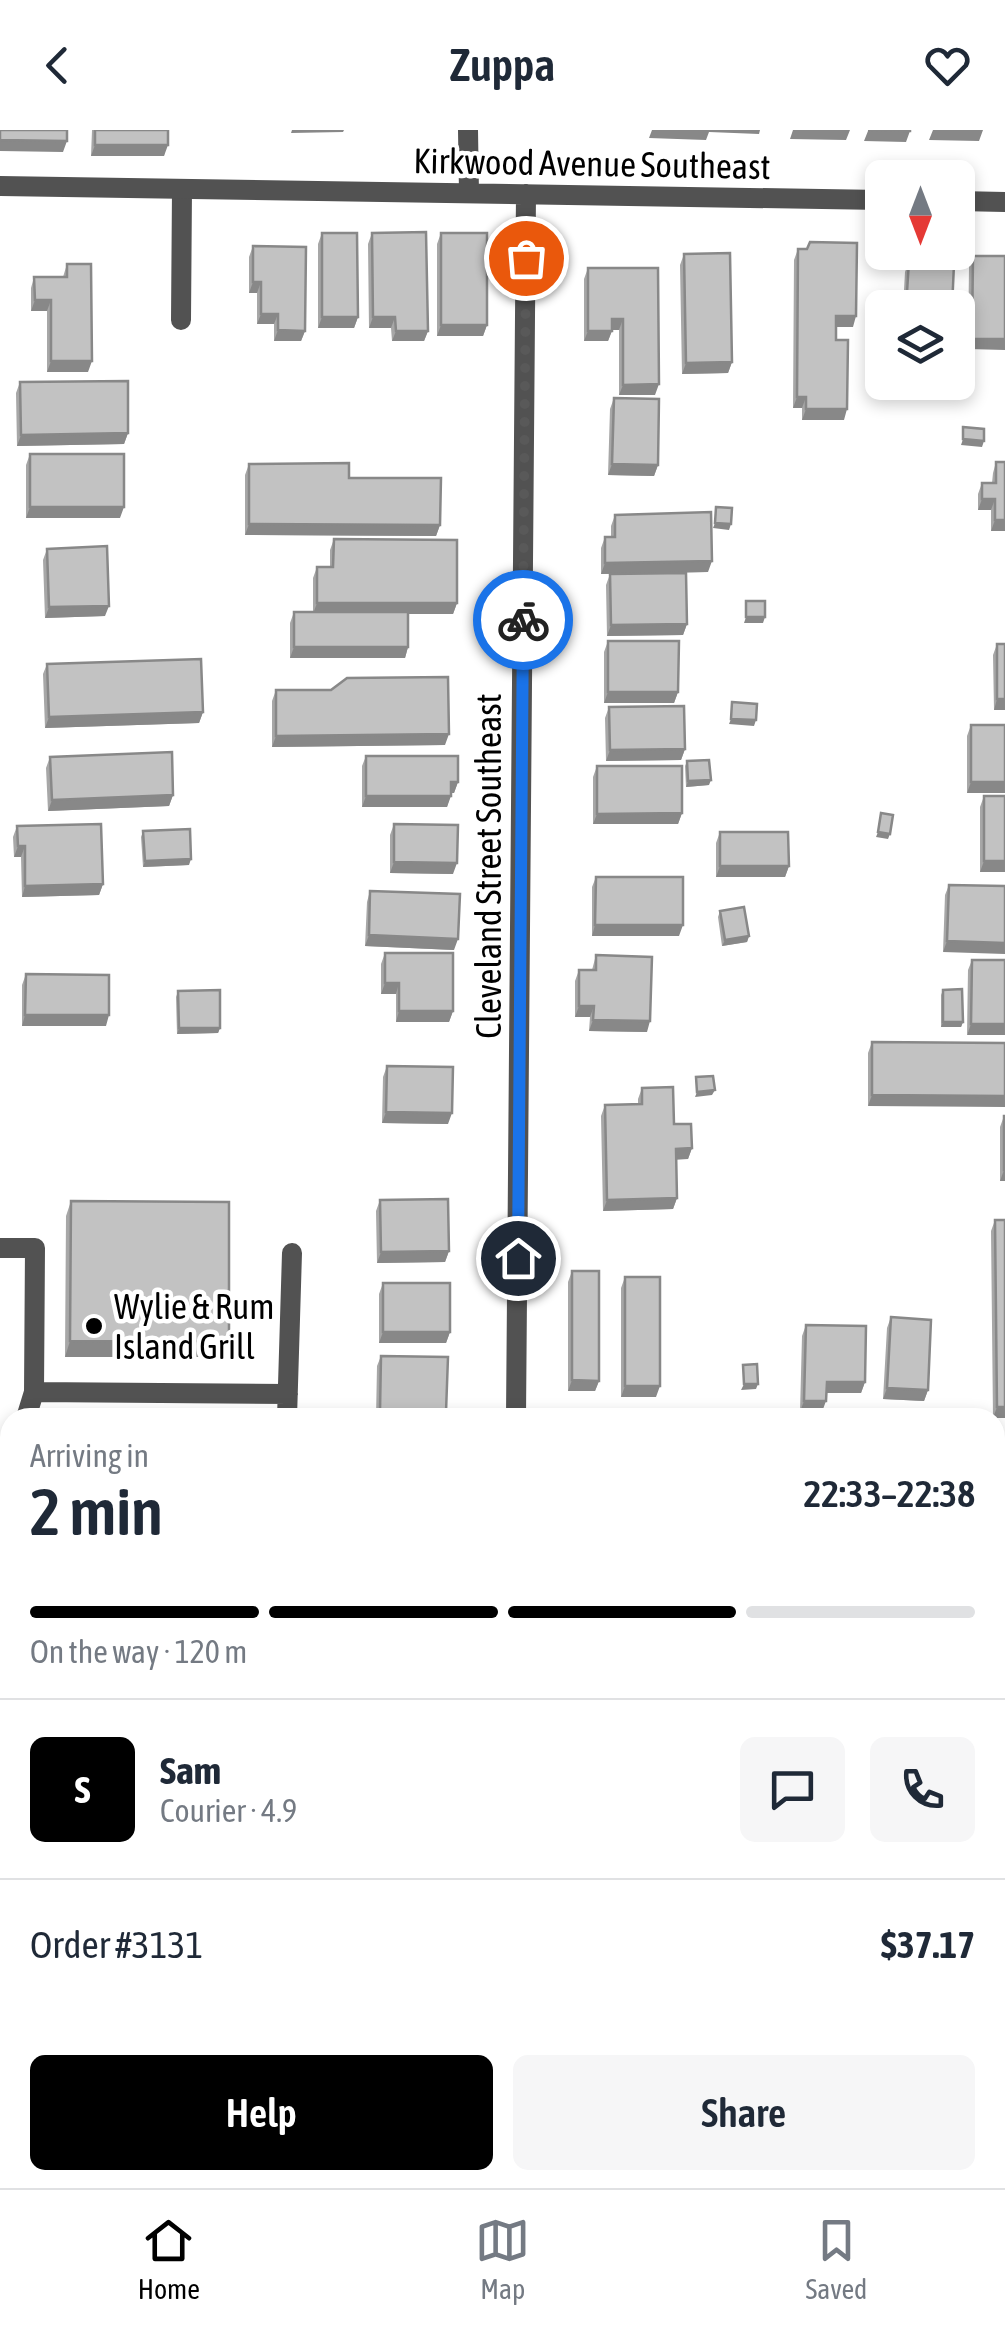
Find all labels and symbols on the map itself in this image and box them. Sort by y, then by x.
street label: Kirkwood Avenue Southeast [413,140,771,186]
north arrow [865,160,975,270]
pin [484,216,569,301]
courier [473,570,573,670]
street label: Cleveland Street Southeast [468,693,508,1039]
pin [476,1216,561,1301]
place label: Wylie & Rum Island Grill [114,1286,274,1366]
marker: Wylie & Rum Island Grill [83,1315,105,1337]

